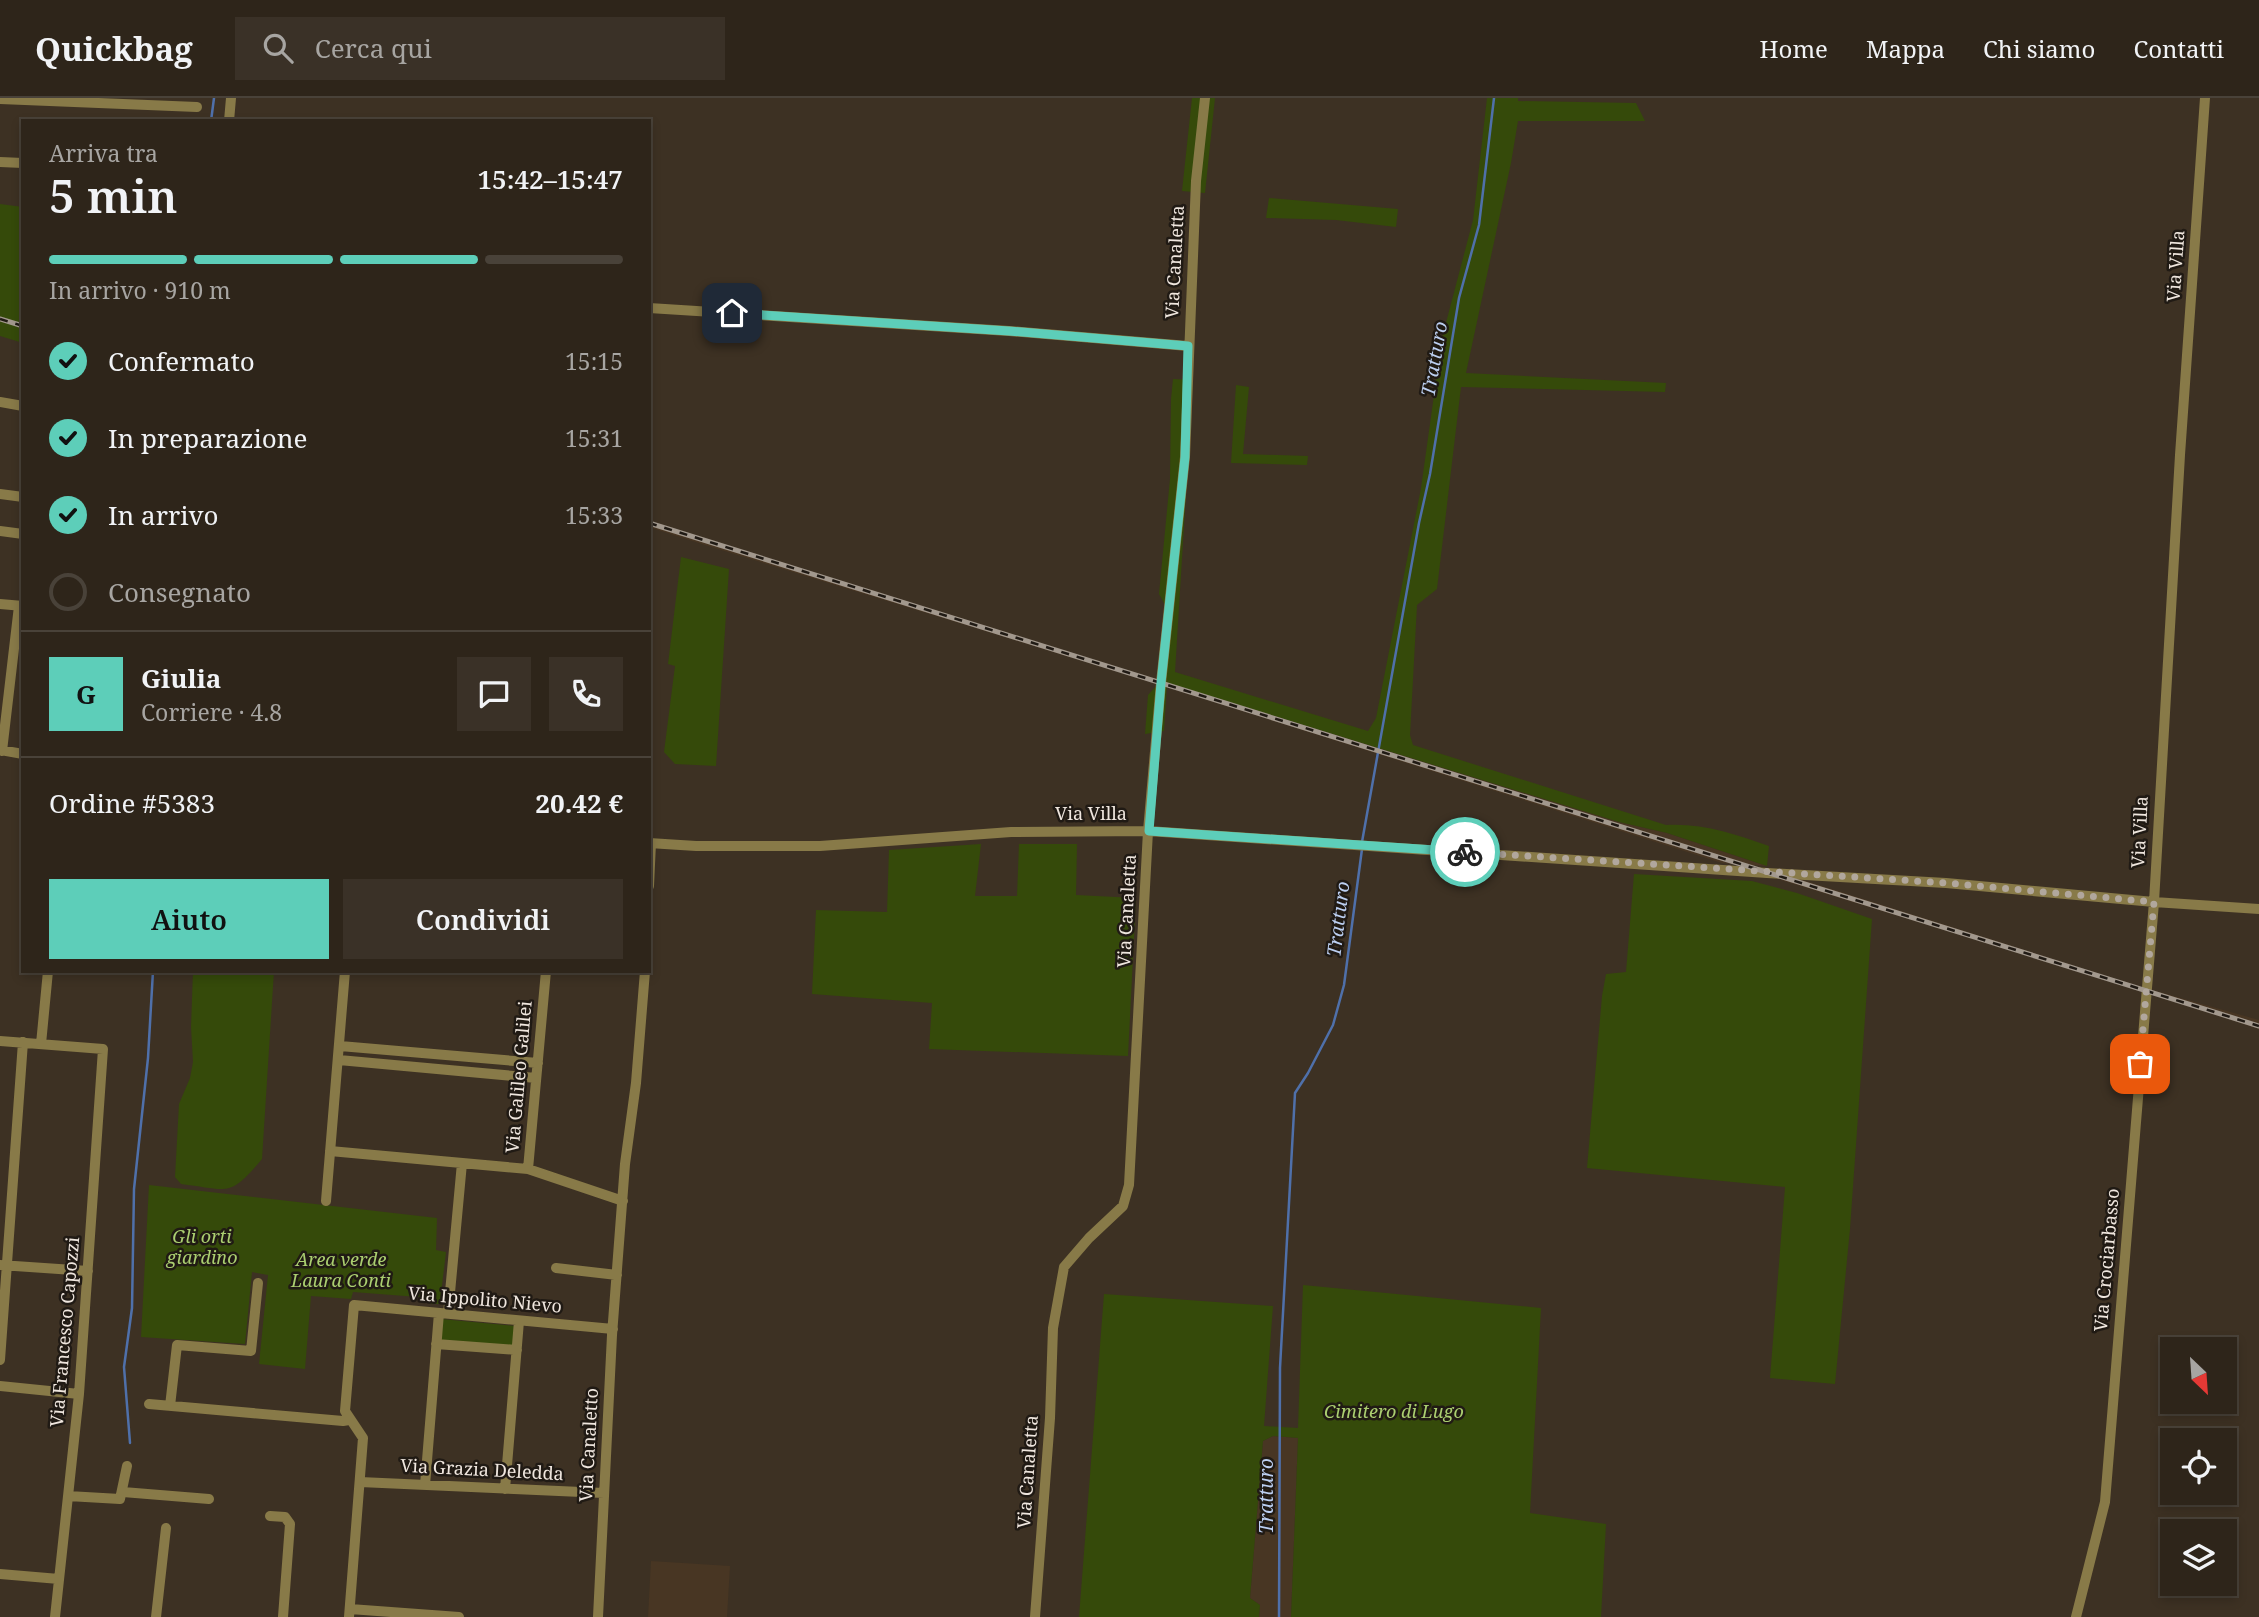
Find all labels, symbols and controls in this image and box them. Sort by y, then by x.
search box [235,17,725,80]
text: Quickbag [35,26,193,71]
icon: search [259,29,297,67]
text: Cerca qui [315,30,432,66]
text: Home [1760,32,1828,65]
text: Mappa [1866,32,1945,65]
text: Chi siamo [1983,32,2095,65]
text: Contatti [2133,32,2224,65]
text: Arriva tra [49,137,158,169]
text: 15:42–15:47 [477,161,623,197]
text: 5 min [49,164,177,226]
street label: Via Canaletta [1159,205,1189,319]
street label: Via Villa [2161,229,2189,303]
text: In arrivo · 910 m [49,274,231,306]
pin [702,283,762,343]
icon: home [713,294,751,332]
water label: Tratturo [1415,319,1453,399]
icon: check [49,342,87,380]
text: Confermato [108,343,255,379]
text: 15:15 [565,345,623,377]
icon: check [49,419,87,457]
text: In preparazione [108,420,307,456]
text: 15:31 [565,422,623,454]
icon: check [49,496,87,534]
text: In arrivo [108,497,219,533]
text: 15:33 [565,499,623,531]
text: Consegnato [108,574,251,610]
button: chat [457,657,531,731]
button: phone [549,657,623,731]
text: Giulia [141,660,221,696]
text: G [76,676,96,712]
text: Corriere · 4.8 [141,696,282,728]
text: Ordine #5383 [49,785,215,821]
text: 20.42 € [535,785,623,821]
street label: Via Villa [2125,795,2153,868]
street label: Via Villa [1055,801,1127,825]
courier [1430,817,1500,887]
icon: bike [1446,833,1484,871]
street label: Via Canaletta [1111,854,1141,968]
button: Aiuto [49,879,329,959]
button: Condividi [343,879,623,959]
water label: Tratturo [1320,880,1356,958]
street label: Via Galileo Galilei [499,1000,537,1154]
pin [2110,1034,2170,1094]
icon: bag [2121,1045,2159,1083]
street label: Via Crociarbasso [2088,1187,2124,1333]
park label: Gli orti giardino [166,1224,237,1269]
street label: Via Francesco Capozzi [44,1236,84,1428]
park label: Area verde Laura Conti [290,1247,392,1292]
street label: Via Ippolito Nievo [407,1280,563,1318]
north arrow [2160,1337,2236,1414]
map controls [2160,1337,2237,1596]
street label: Via Canaletto [573,1387,603,1502]
park label: Cimitero di Lugo [1324,1399,1464,1423]
street label: Via Canaletta [1011,1414,1043,1529]
button: locate [2160,1428,2237,1505]
street label: Via Grazia Deledda [400,1453,564,1485]
water label: Tratturo [1253,1458,1279,1534]
button: layers [2160,1519,2237,1596]

